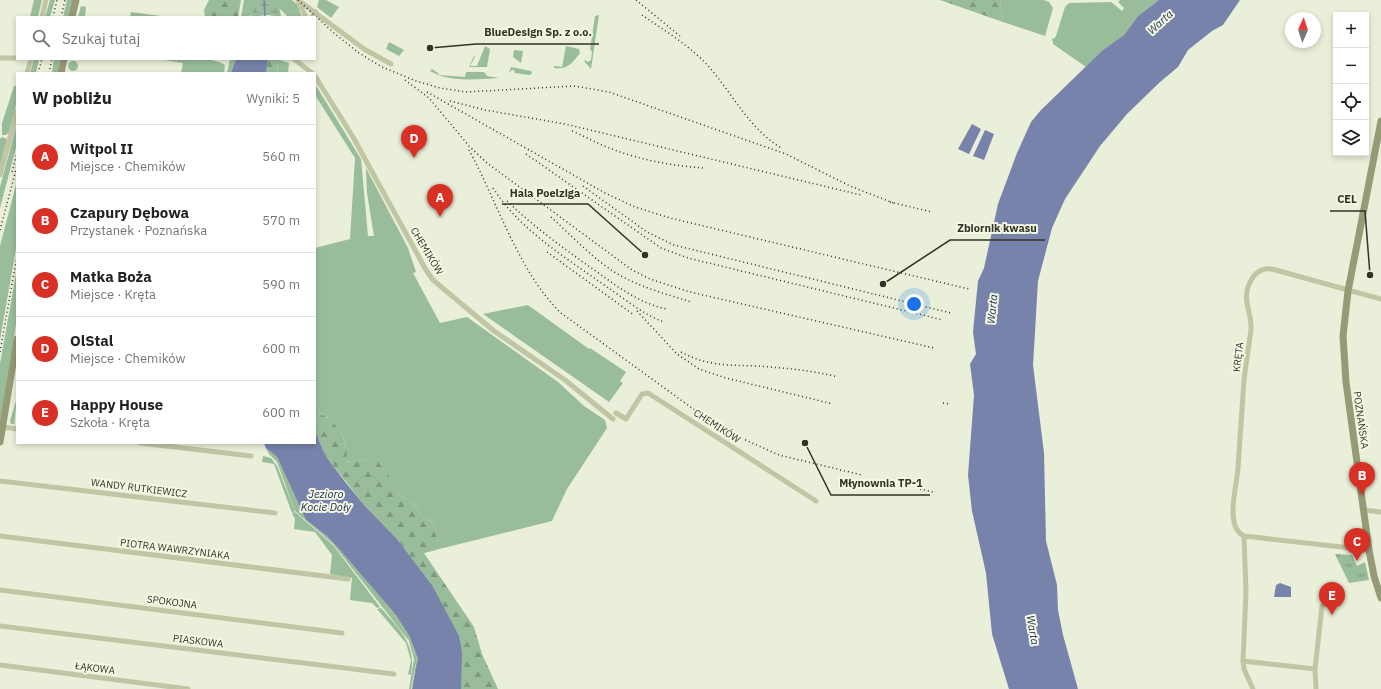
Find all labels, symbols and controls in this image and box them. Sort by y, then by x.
water label: Warta [1144,7,1176,37]
north arrow [1285,12,1321,48]
map controls [1333,12,1369,156]
button: + [1333,12,1369,48]
search box [16,16,316,60]
callout: BlueDesign Sp. z o.o. [476,21,599,44]
text: BlueDesign Sp. z o.o. [484,25,592,39]
icon: search [30,27,52,49]
text: Szukaj tutaj [62,29,140,48]
button: − [1333,48,1369,84]
button: locate [1333,84,1369,120]
text: W pobliżu [32,87,112,109]
text: Wyniki: 5 [247,90,300,107]
button: layers [1333,120,1369,156]
pin: D [401,125,427,158]
text: Witpol II [70,139,133,158]
text: A [41,148,49,165]
text: 560 m [262,148,300,165]
text: Miejsce · Chemików [70,158,186,175]
callout: Hala Poelziga [502,181,588,204]
pin: A [427,184,453,217]
text: Hala Poelziga [510,186,580,200]
callout: CEL [1330,188,1365,211]
text: CEL [1337,192,1357,206]
text: Czapury Dębowa [70,203,189,222]
text: B [41,212,49,229]
text: 570 m [262,212,300,229]
callout: Zbiornik kwasu [950,217,1045,240]
text: Zbiornik kwasu [957,221,1037,235]
text: Przystanek · Poznańska [70,222,207,239]
street label: CHEMIKÓW [408,225,446,277]
text: Matka Boża [70,267,152,286]
text: C [41,276,49,293]
text: 590 m [262,276,300,293]
text: Miejsce · Kręta [70,286,156,303]
your location [904,294,924,314]
water label: Warta [983,294,1001,324]
text: OlStal [70,331,113,350]
text: D [40,340,50,357]
text: 600 m [262,340,300,357]
street label: KRĘTA [1230,341,1246,373]
text: Miejsce · Chemików [70,350,186,367]
street label: POZNAŃSKA [1351,390,1372,450]
text: Happy House [70,395,163,414]
text: E [41,404,49,421]
text: 600 m [262,404,300,421]
street label: CHEMIKÓW [691,406,743,446]
text: Szkoła · Kręta [70,414,150,431]
pin: B [1349,462,1375,495]
callout: Młynownia TP-1 [831,472,930,495]
street label: WANDY RUTKIEWICZ [90,476,188,500]
text: Młynownia TP-1 [839,476,923,490]
water label: Jezioro Kocie Doły [301,487,352,514]
pin: C [1344,528,1370,561]
street label: PIOTRA WAWRZYNIAKA [119,536,231,562]
pin: E [1319,582,1345,615]
street label: SPOKOJNA [146,592,198,612]
water label: Warta [1024,614,1042,646]
street label: PIASKOWA [172,631,225,651]
street label: ŁĄKOWA [73,659,116,677]

